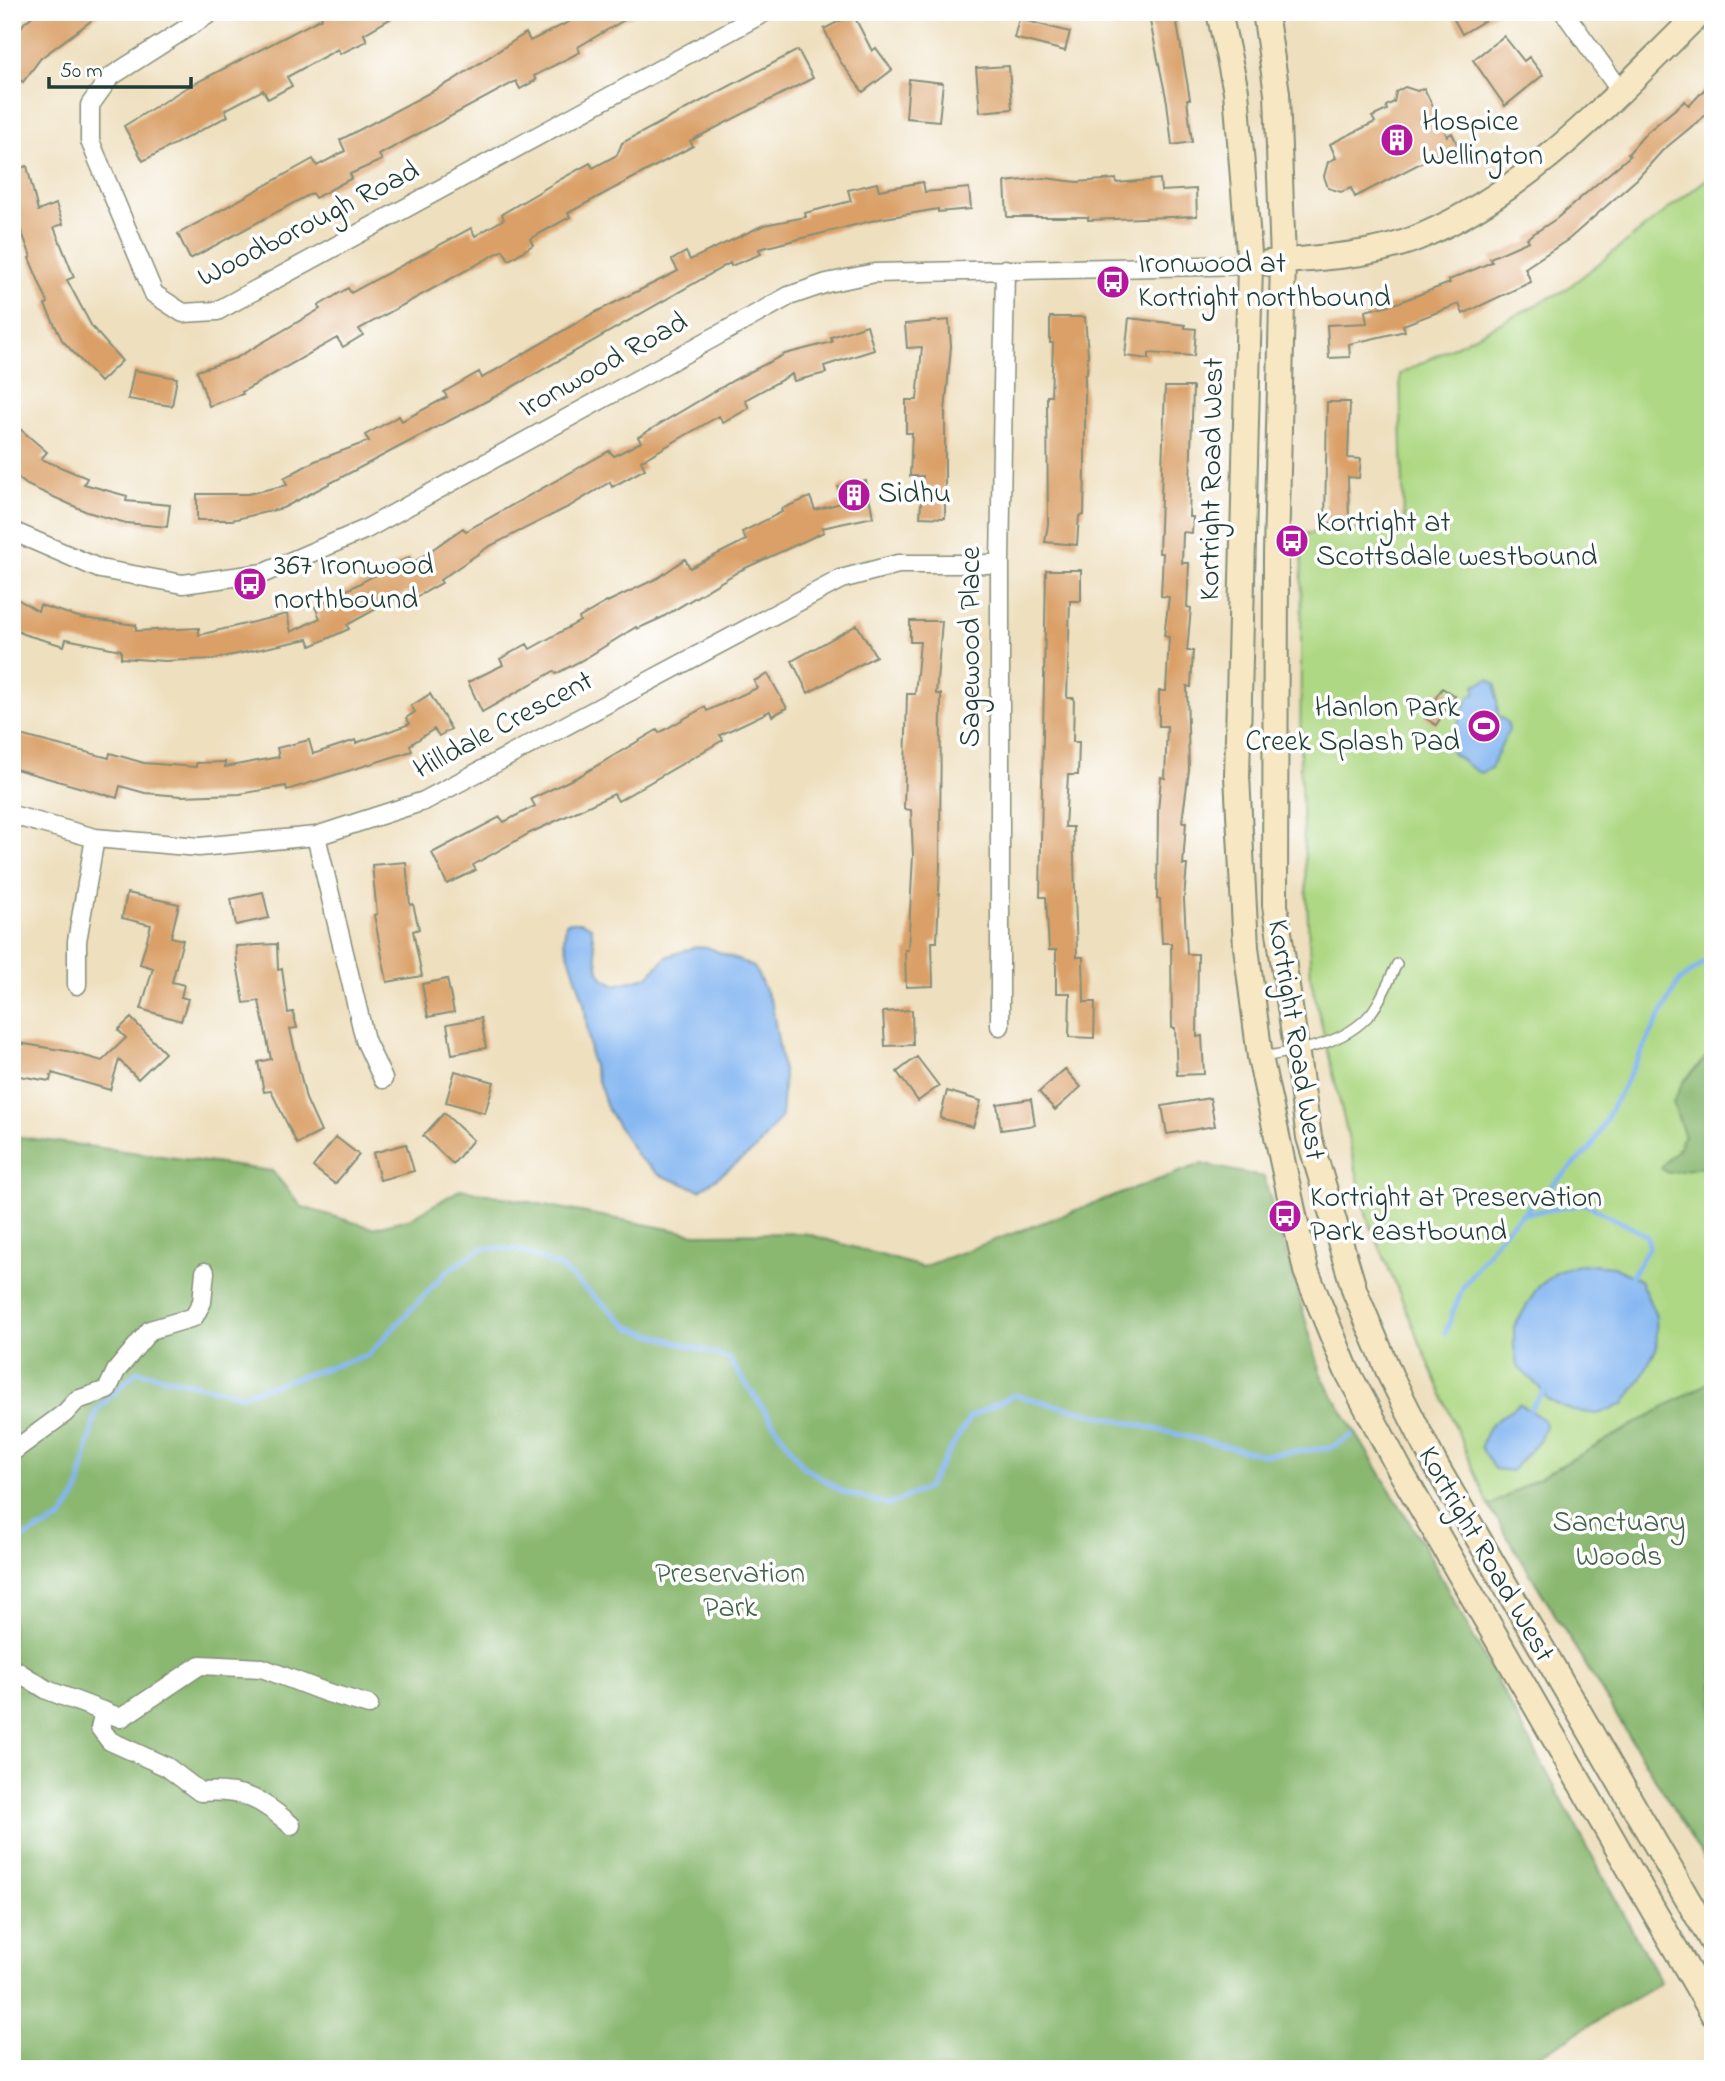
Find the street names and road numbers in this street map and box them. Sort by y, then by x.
street label: Woodborough Road [190,150,428,300]
street label: Ironwood Road [512,301,697,431]
street label: Kortright Road West [1189,357,1237,601]
street label: Sagewood Place [950,546,994,747]
street label: Hilldale Crescent [406,660,602,792]
street label: Kortright Road West [1254,916,1336,1164]
street label: Kortright Road West [1405,1439,1565,1671]

